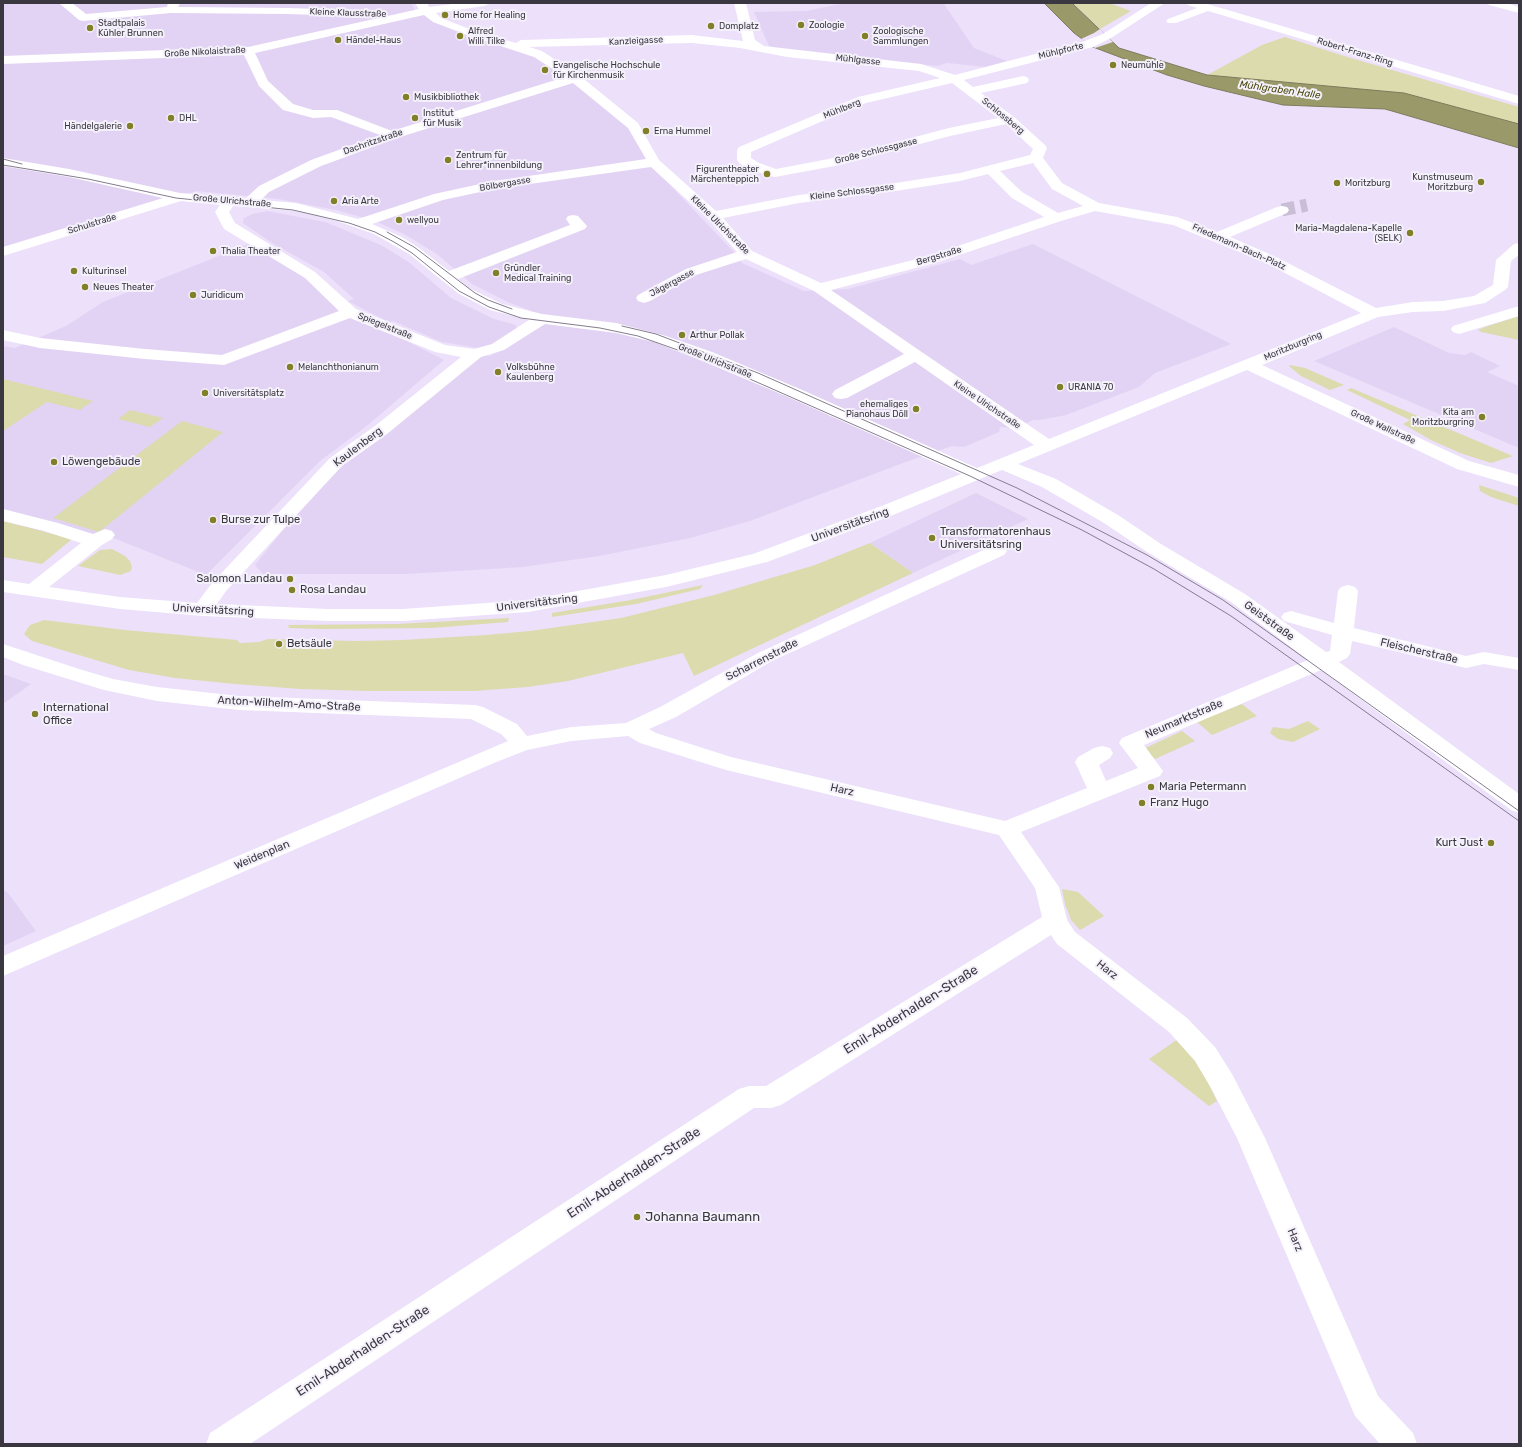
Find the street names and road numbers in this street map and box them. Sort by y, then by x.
street label: Kleine Klausstraße [309,6,387,20]
street label: Kanzleigasse [609,34,663,48]
street label: Robert-Franz-Ring [1316,35,1394,69]
street label: Mühlpforte [1037,40,1085,62]
street label: Große Nikolaistraße [164,44,246,60]
street label: Mühlgasse [835,52,881,68]
street label: Schlossberg [980,96,1026,136]
street label: Mühlberg [822,97,862,121]
street label: Dachritzstraße [342,127,404,157]
street label: Große Schlossgasse [834,136,918,166]
street label: Bölbergasse [479,174,531,194]
street label: Kleine Schlossgasse [809,181,895,203]
street label: Große Ulrichstraße [192,192,272,210]
street label: Kleine Ulrichstraße [688,193,752,257]
street label: Schulstraße [66,211,118,237]
street label: Friedemann-Bach-Platz [1191,222,1287,272]
street label: Bergstraße [915,244,963,268]
street label: Jägergasse [648,267,696,299]
street label: Spiegelstraße [356,310,414,342]
street label: Moritzburgring [1262,329,1324,363]
street label: Große Ulrichstraße [677,341,753,381]
street label: Kleine Ulrichstraße [951,378,1023,432]
street label: Große Wallstraße [1349,407,1417,447]
street label: Kaulenberg [331,424,385,470]
street label: Universitätsring [809,505,891,545]
street label: Universitätsring [496,591,578,615]
street label: Geiststraße [1241,598,1297,644]
street label: Universitätsring [172,601,254,619]
street label: Scharrenstraße [724,636,800,684]
street label: Fleischerstraße [1379,636,1459,666]
street label: Anton-Wilhelm-Amo-Straße [217,694,361,714]
street label: Neumarktstraße [1143,697,1225,741]
street label: Harz [829,781,855,799]
street label: Weidenplan [232,837,292,873]
street label: Harz [1094,958,1120,982]
street label: Emil-Abderhalden-Straße [841,962,981,1058]
street label: Emil-Abderhalden-Straße [565,1124,703,1222]
street label: Harz [1284,1227,1306,1253]
street label: Emil-Abderhalden-Straße [294,1302,432,1400]

